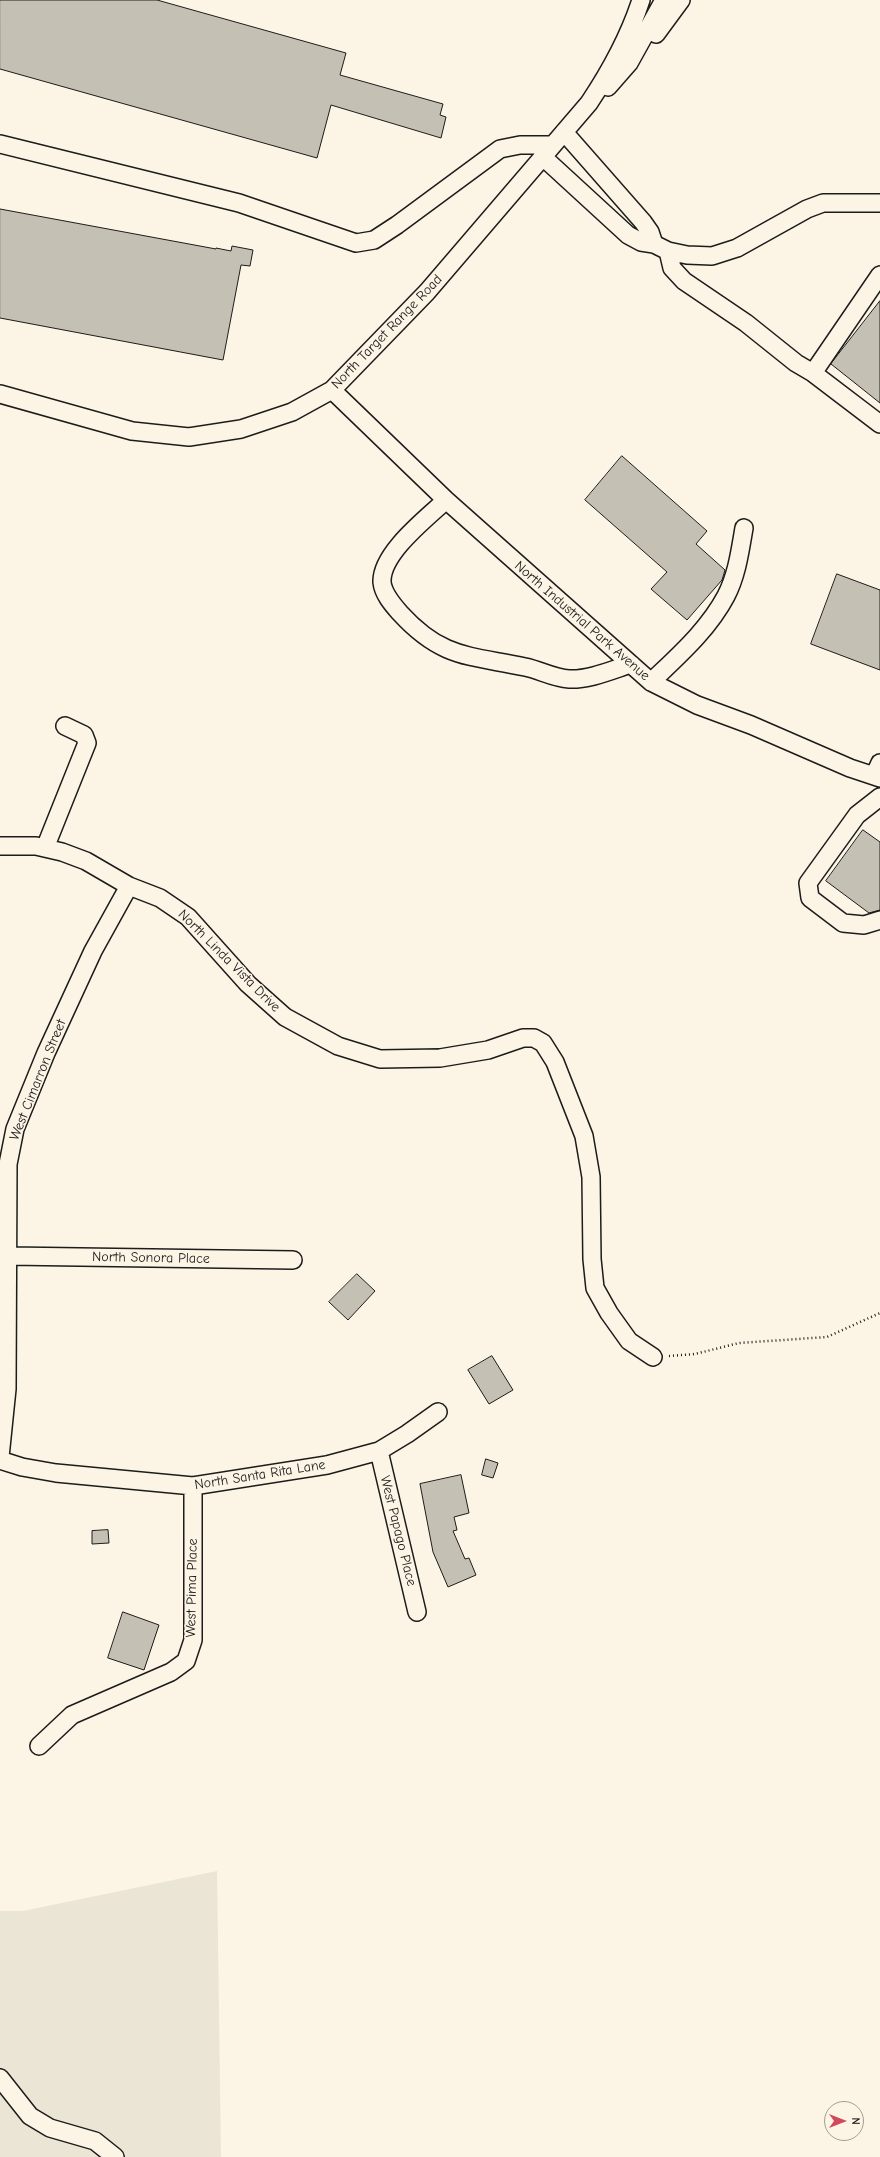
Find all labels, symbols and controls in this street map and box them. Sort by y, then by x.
street label: North Target Range Road [328,271,446,393]
street label: North Industrial Park Avenue [511,558,653,684]
street label: North Linda Vista Drive [174,906,284,1016]
street label: West Cimarron Street [6,1017,70,1143]
street label: North Sonora Place [92,1249,210,1267]
street label: North Santa Rita Lane [193,1456,327,1494]
street label: West Papago Place [376,1474,420,1588]
street label: West Pima Place [183,1538,201,1638]
north arrow [824,2101,864,2141]
text: N [849,2117,862,2125]

